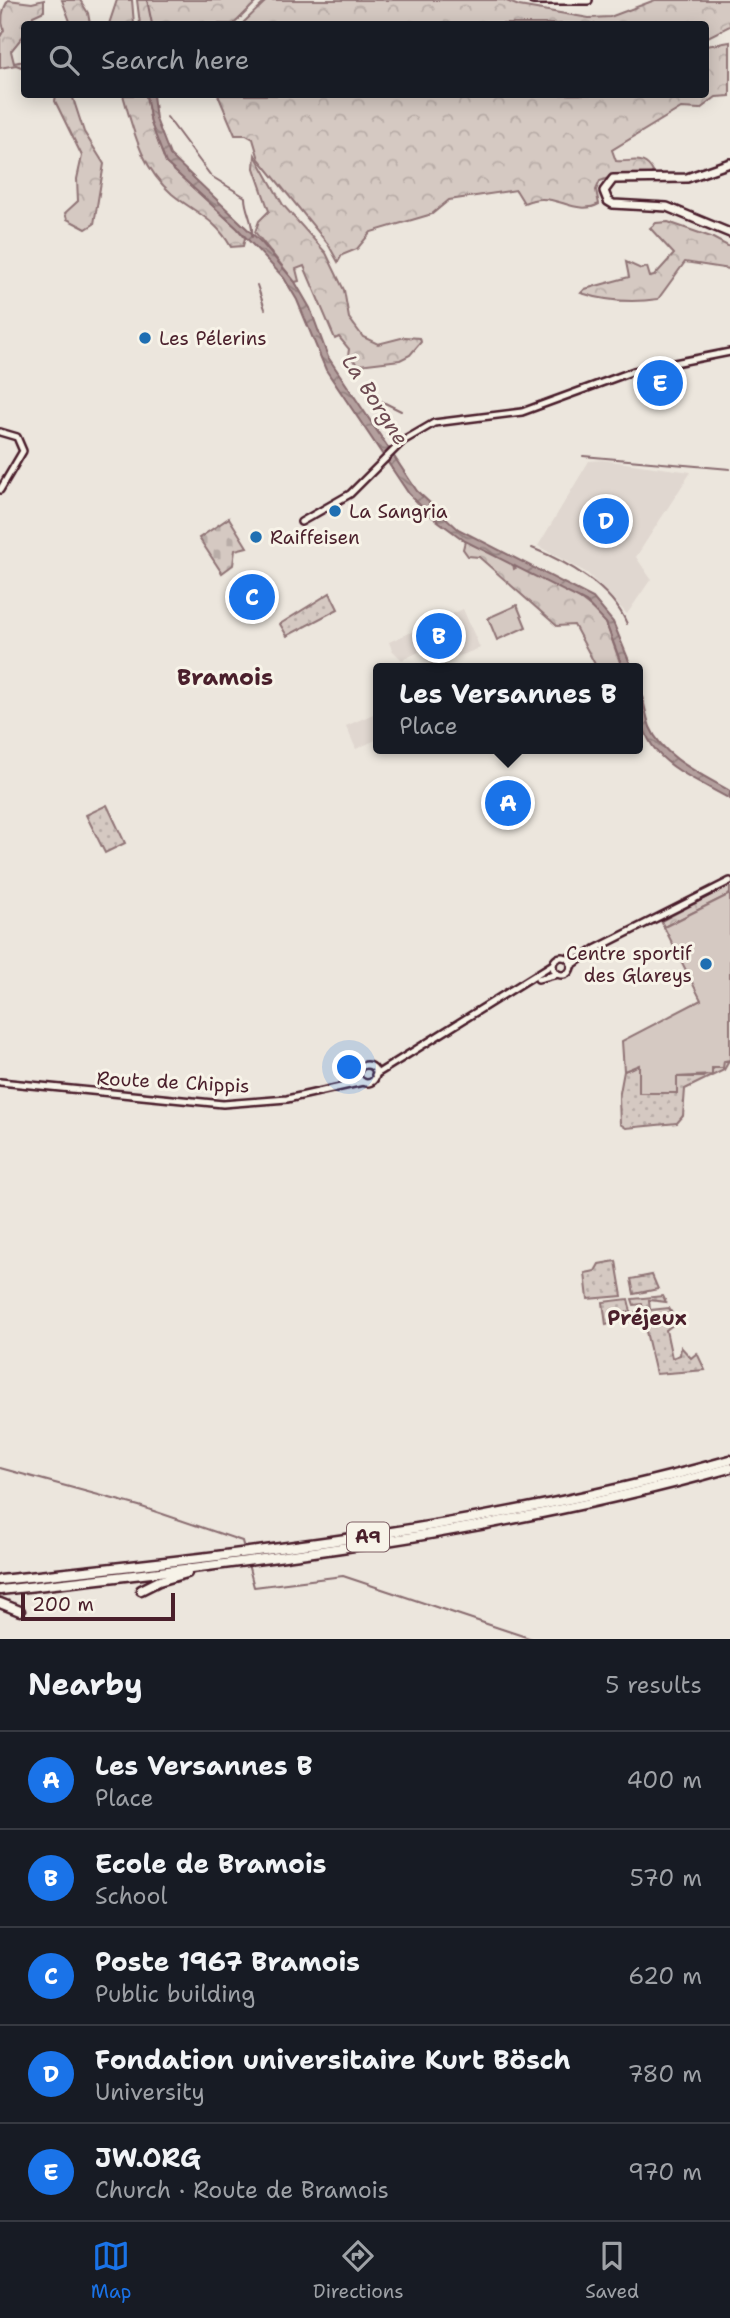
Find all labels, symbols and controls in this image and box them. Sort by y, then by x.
search box [21,21,709,98]
icon: search [45,41,83,79]
text: Search here [101,42,250,77]
place label: Les Pélerins [159,326,267,351]
marker: Les Pélerins [137,330,153,346]
water label: La Borgne [335,349,415,451]
pin: E [637,357,683,409]
pin: D [583,495,629,547]
place label: La Sangria [349,499,448,524]
marker: La Sangria [327,503,343,519]
place label: Raiffeisen [270,525,360,550]
marker: Raiffeisen [248,529,264,545]
pin: C [229,571,275,623]
pin: B [416,610,462,662]
district label: Bramois [177,662,273,692]
popup [373,663,643,754]
text: Les Versannes B [399,676,617,711]
text: Place [399,711,458,741]
pin: A [485,777,531,829]
place label: Centre sportif des Glareys [566,941,693,988]
marker: Centre sportif des Glareys [698,956,714,972]
your location [332,1050,366,1084]
street label: Route de Chippis [96,1066,250,1098]
district label: Préjeux [607,1304,687,1332]
road number: A9 [347,1522,389,1552]
scale bar [21,1590,175,1622]
text: 200 m [32,1592,94,1617]
text: Nearby [28,1664,143,1705]
text: 5 results [605,1670,702,1700]
text: Les Versannes B [95,1748,313,1783]
text: A [42,1765,60,1795]
text: 400 m [626,1765,702,1795]
text: Place [95,1783,154,1813]
text: Ecole de Bramois [95,1846,326,1881]
text: B [44,1863,58,1893]
text: 570 m [630,1863,702,1893]
text: School [95,1881,167,1911]
text: Poste 1967 Bramois [95,1944,360,1979]
text: C [44,1961,58,1991]
text: 620 m [628,1961,702,1991]
text: Public building [95,1979,255,2009]
text: Fondation universitaire Kurt Bösch [95,2042,571,2077]
text: D [43,2059,59,2089]
text: 780 m [627,2059,702,2089]
text: University [95,2077,205,2107]
text: JW.ORG [95,2140,201,2175]
text: E [43,2157,59,2187]
text: 970 m [628,2157,702,2187]
text: Church · Route de Bramois [95,2175,389,2205]
tab: Map [91,2237,131,2304]
tab: Directions [313,2237,404,2304]
tab: Saved [585,2237,639,2304]

